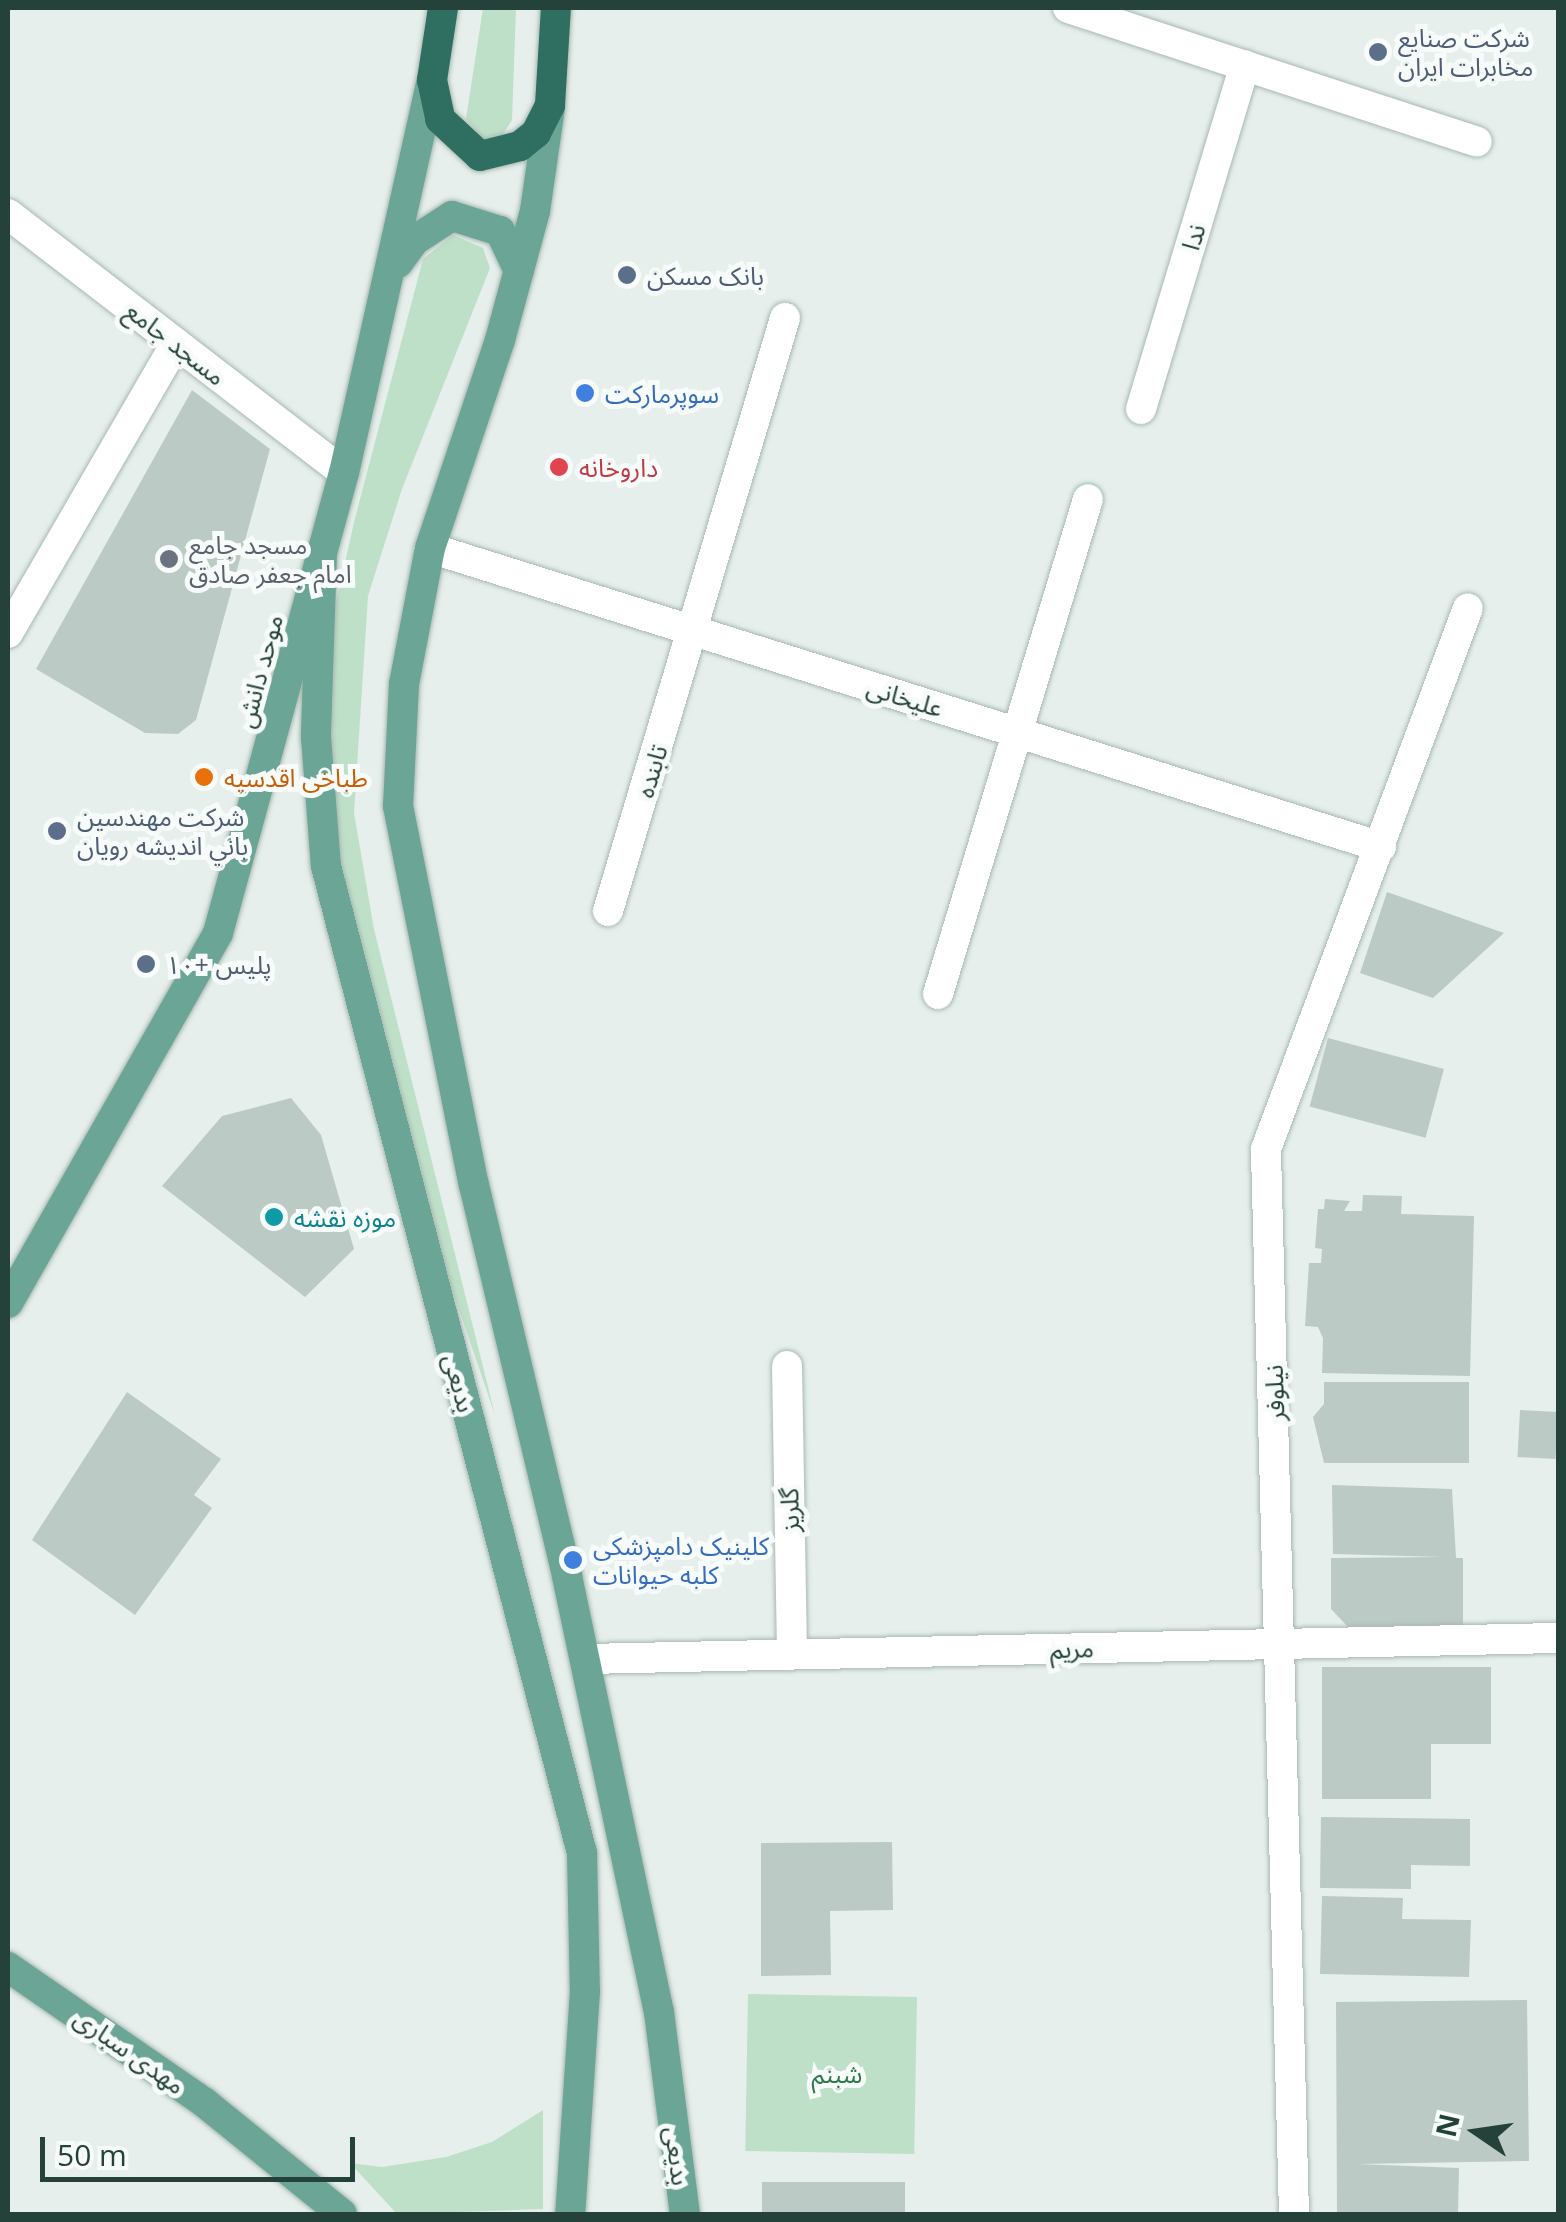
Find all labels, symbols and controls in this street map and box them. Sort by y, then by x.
place label: شرکت صنایع مخابرات ایران [1398,23,1533,82]
marker: شرکت صنایع مخابرات ایران [1367,41,1389,63]
street label: ندا [1175,220,1211,254]
place label: بانک مسکن [647,260,764,290]
marker: بانک مسکن [616,264,638,286]
street label: مسجد جامع [120,295,232,391]
place label: سوپرمارکت [605,378,719,408]
marker: سوپرمارکت [574,382,596,404]
place label: داروخانه [579,452,658,482]
marker: داروخانه [548,456,570,478]
place label: مسجد جامع امام جعفر صادق [189,530,352,589]
marker: مسجد جامع امام جعفر صادق [158,548,180,570]
street label: موحد دانش [230,611,288,731]
street label: علیخانی [863,671,947,723]
street label: تابنده [629,741,673,801]
place label: طباخى اقدسيه [224,762,368,792]
marker: طباخى اقدسيه [193,766,215,788]
place label: شركت مهندسين باني انديشه رويان [77,802,248,861]
marker: شركت مهندسين باني انديشه رويان [46,820,68,842]
place label: پلیس +۱۰ [166,949,271,979]
marker: پلیس +۱۰ [135,953,157,975]
place label: موزه نقشه [294,1202,396,1232]
marker: موزه نقشه [263,1206,285,1228]
street label: بدیعی [438,1351,482,1415]
street label: نیلوفر [1258,1364,1290,1422]
street label: گلریز [774,1488,804,1532]
place label: کلینیک دامپزشکی کلبه حیوانات [593,1531,769,1590]
marker: کلینیک دامپزشکی کلبه حیوانات [562,1549,584,1571]
street label: مریم [1050,1633,1094,1663]
street label: مهدی سباری [69,2002,191,2100]
park label: شبنم [812,2058,862,2088]
north arrow [1426,2082,1526,2182]
text: N [1426,2110,1468,2141]
scale bar [45,2117,360,2179]
street label: بدیعی [660,2125,696,2187]
text: 50 m [57,2134,127,2175]

